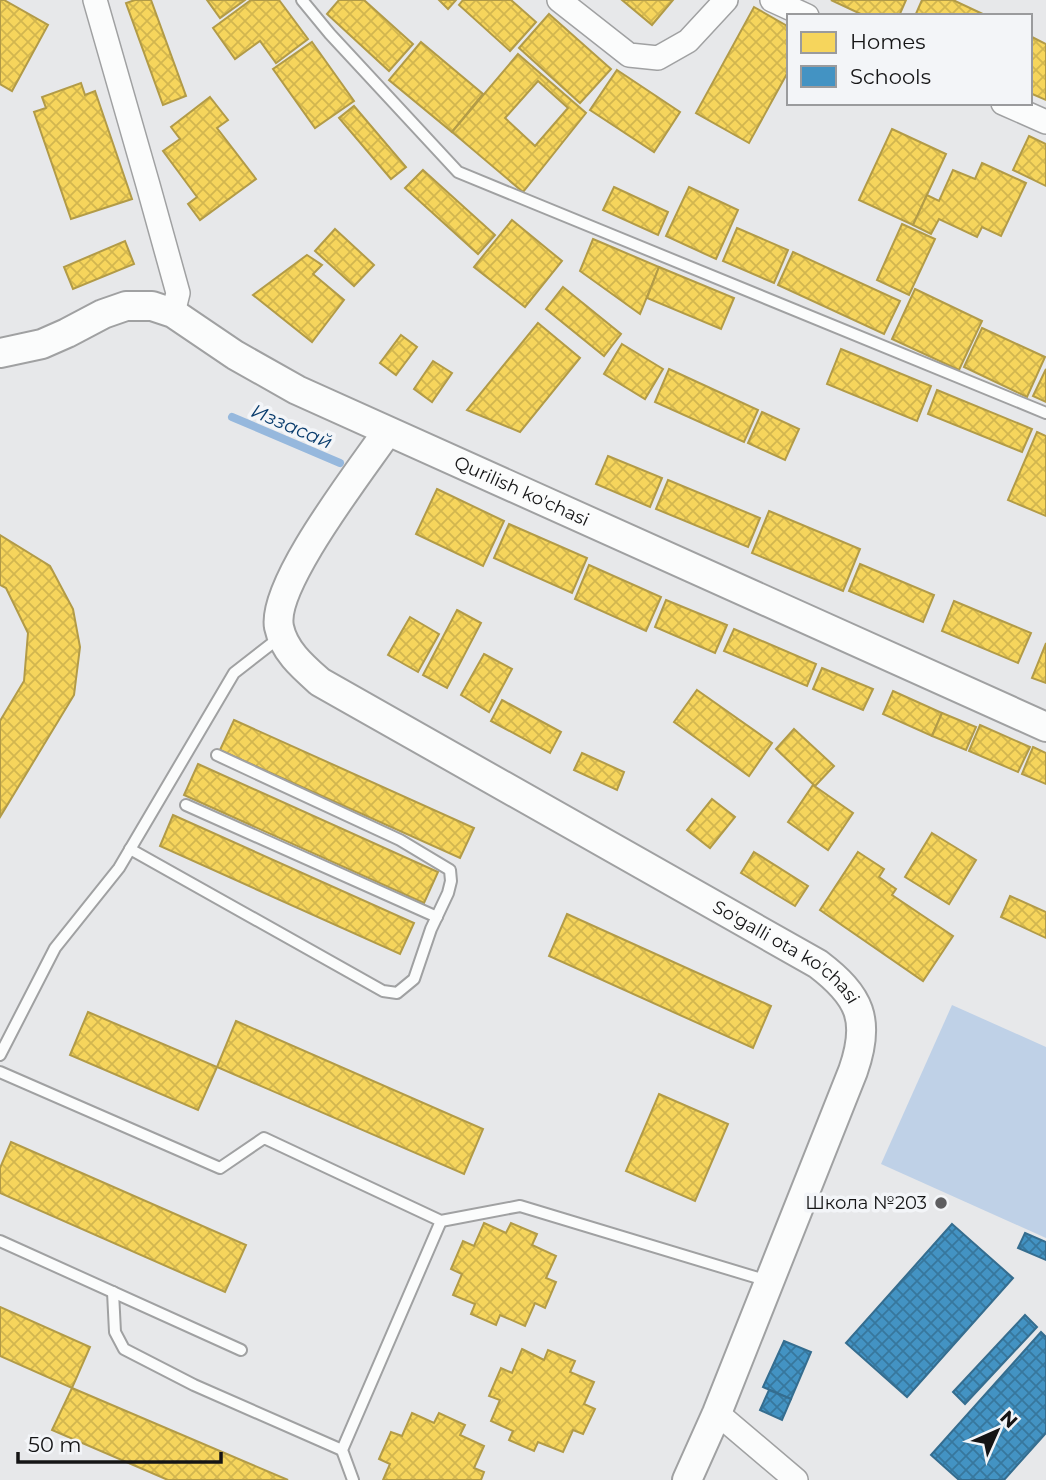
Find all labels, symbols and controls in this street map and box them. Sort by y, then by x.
legend [787,14,1032,105]
text: Homes [850,29,925,54]
text: Schools [850,64,931,89]
water label: Иззасай [248,399,336,454]
street label: Qurilish ko'chasi [451,451,593,531]
street label: So'galli ota ko'chasi [709,896,864,1008]
place label: Школа №203 [805,1192,927,1214]
marker: Школа №203 [933,1195,949,1211]
north arrow [962,1396,1032,1466]
text: N [995,1406,1022,1433]
scale bar [18,1420,220,1464]
text: 50 m [28,1432,82,1457]

